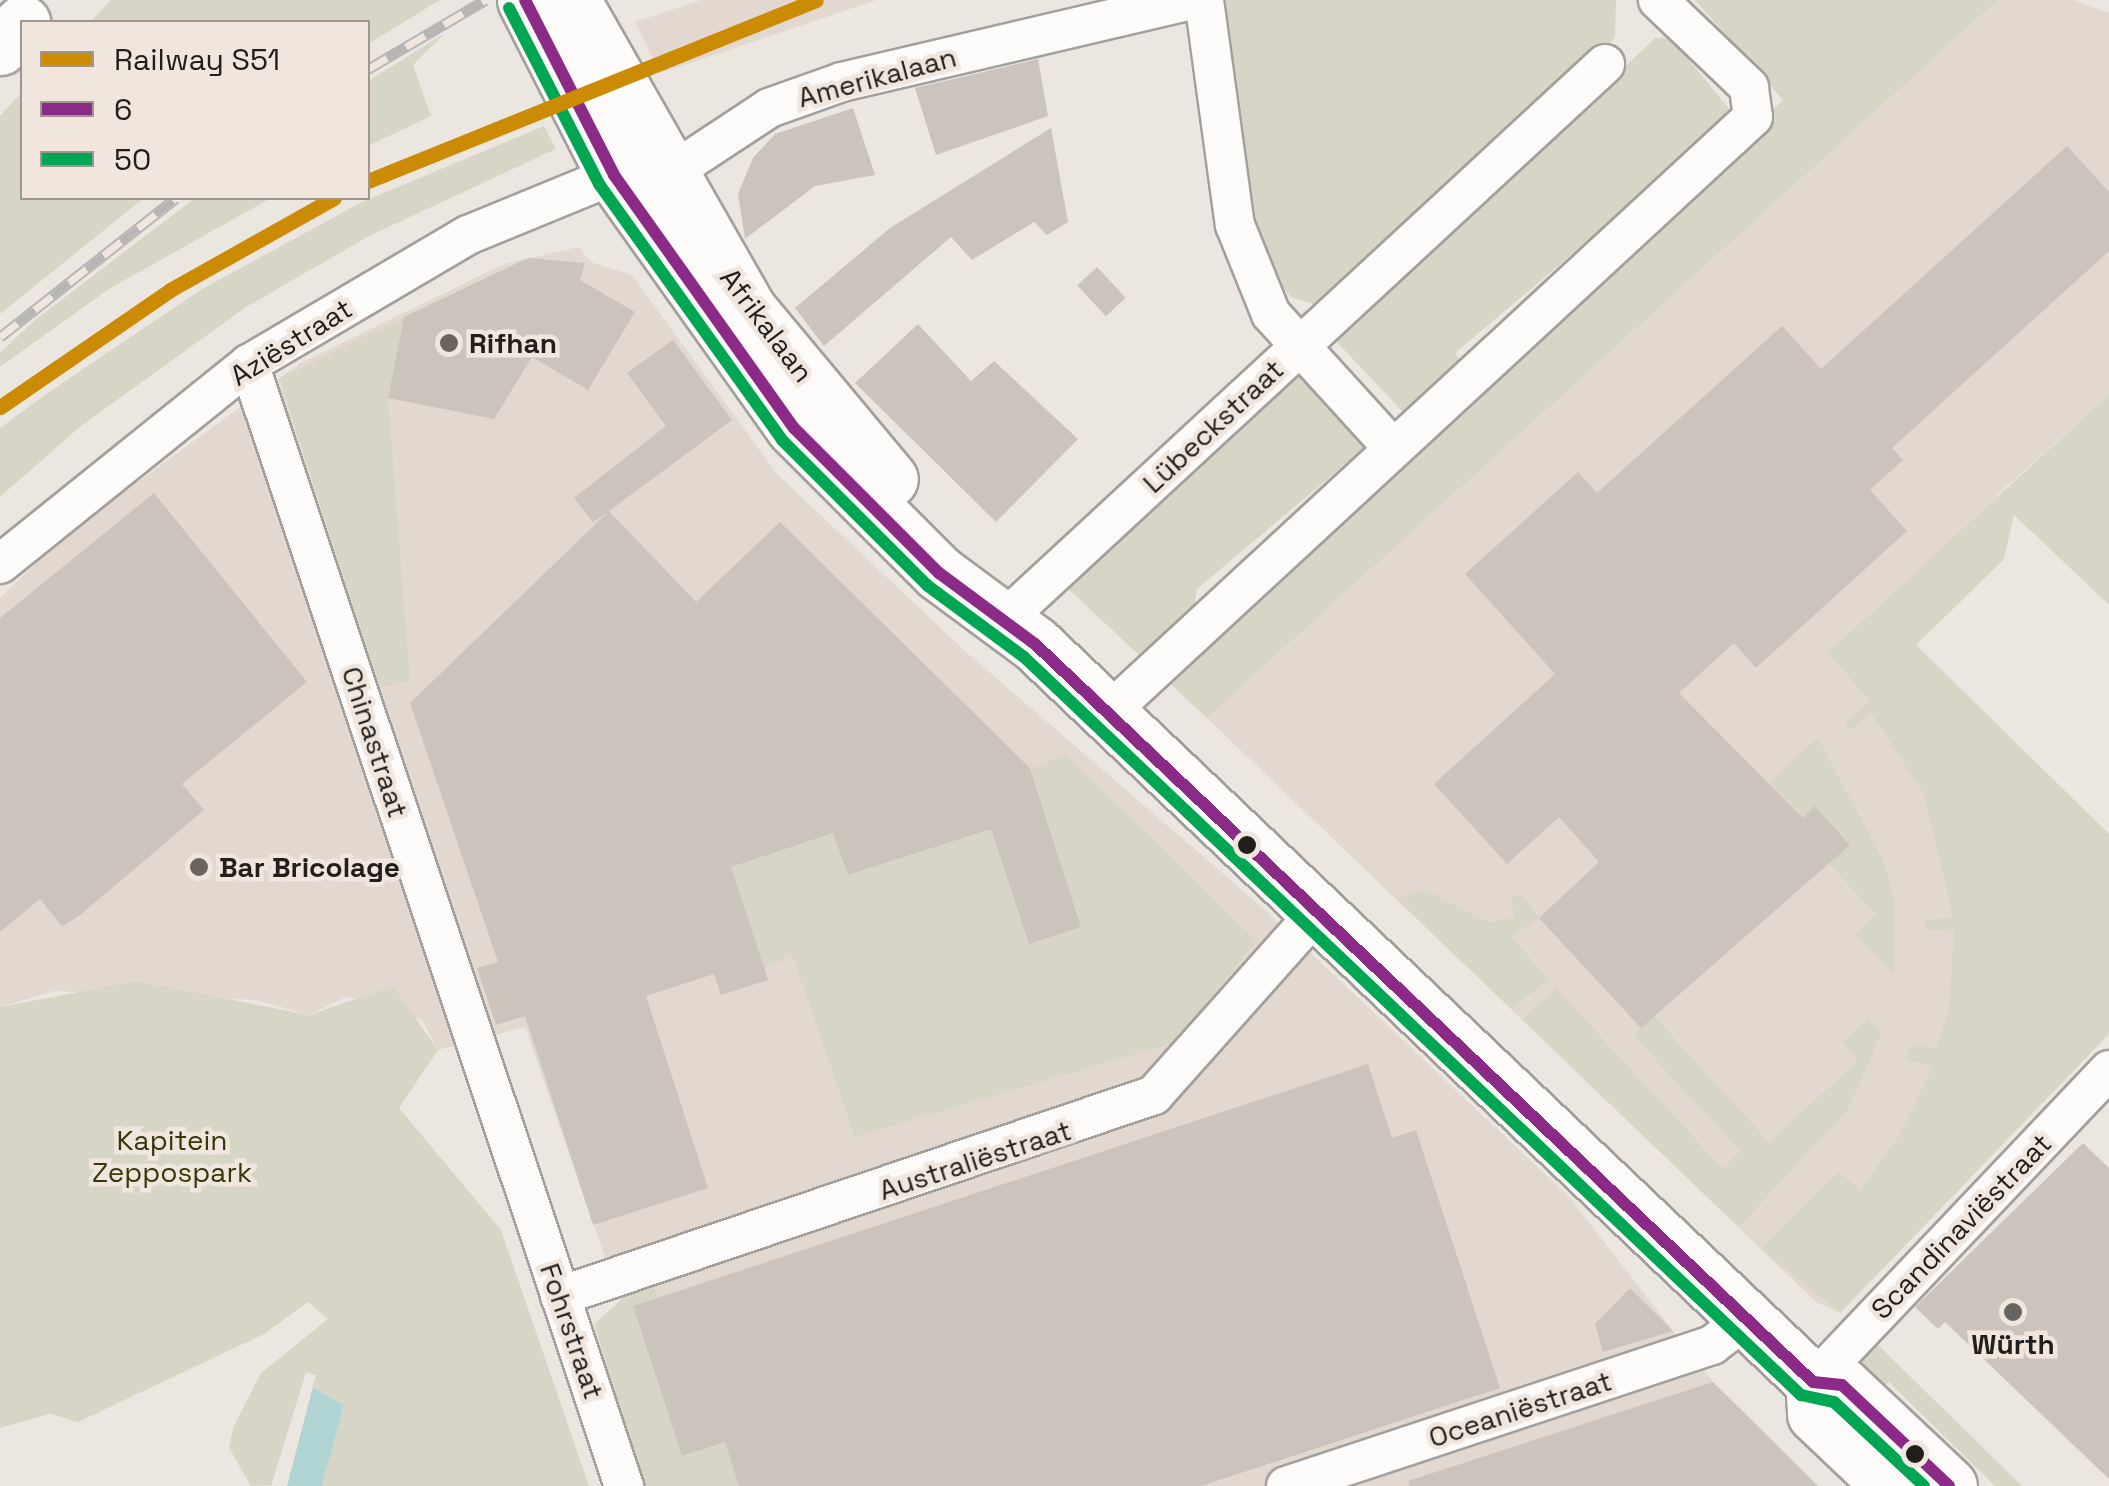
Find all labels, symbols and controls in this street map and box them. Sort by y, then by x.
legend [20,20,370,200]
text: Railway S51 [114,40,280,79]
street label: Amerikalaan [794,40,960,114]
text: 6 [114,90,132,129]
text: 50 [114,140,151,179]
street label: Afrikalaan [713,261,821,389]
street label: Aziëstraat [224,291,358,393]
place label: Rifhan [469,326,557,360]
marker: Rifhan [438,332,460,354]
street label: Lübeckstraat [1136,352,1290,500]
street label: Chinastraat [335,662,415,822]
unlabelled marker [1237,835,1257,855]
place label: Bar Bricolage [219,850,400,884]
marker: Bar Bricolage [188,856,210,878]
street label: Australiëstraat [875,1113,1075,1207]
park label: Kapitein Zeppospark [92,1123,252,1189]
street label: Scandinaviëstraat [1864,1126,2058,1326]
street label: Fohrstraat [533,1259,611,1403]
marker: Würth [2002,1301,2024,1323]
place label: Würth [1971,1327,2055,1361]
street label: Oceaniëstraat [1424,1364,1616,1454]
unlabelled marker [1905,1444,1925,1464]

